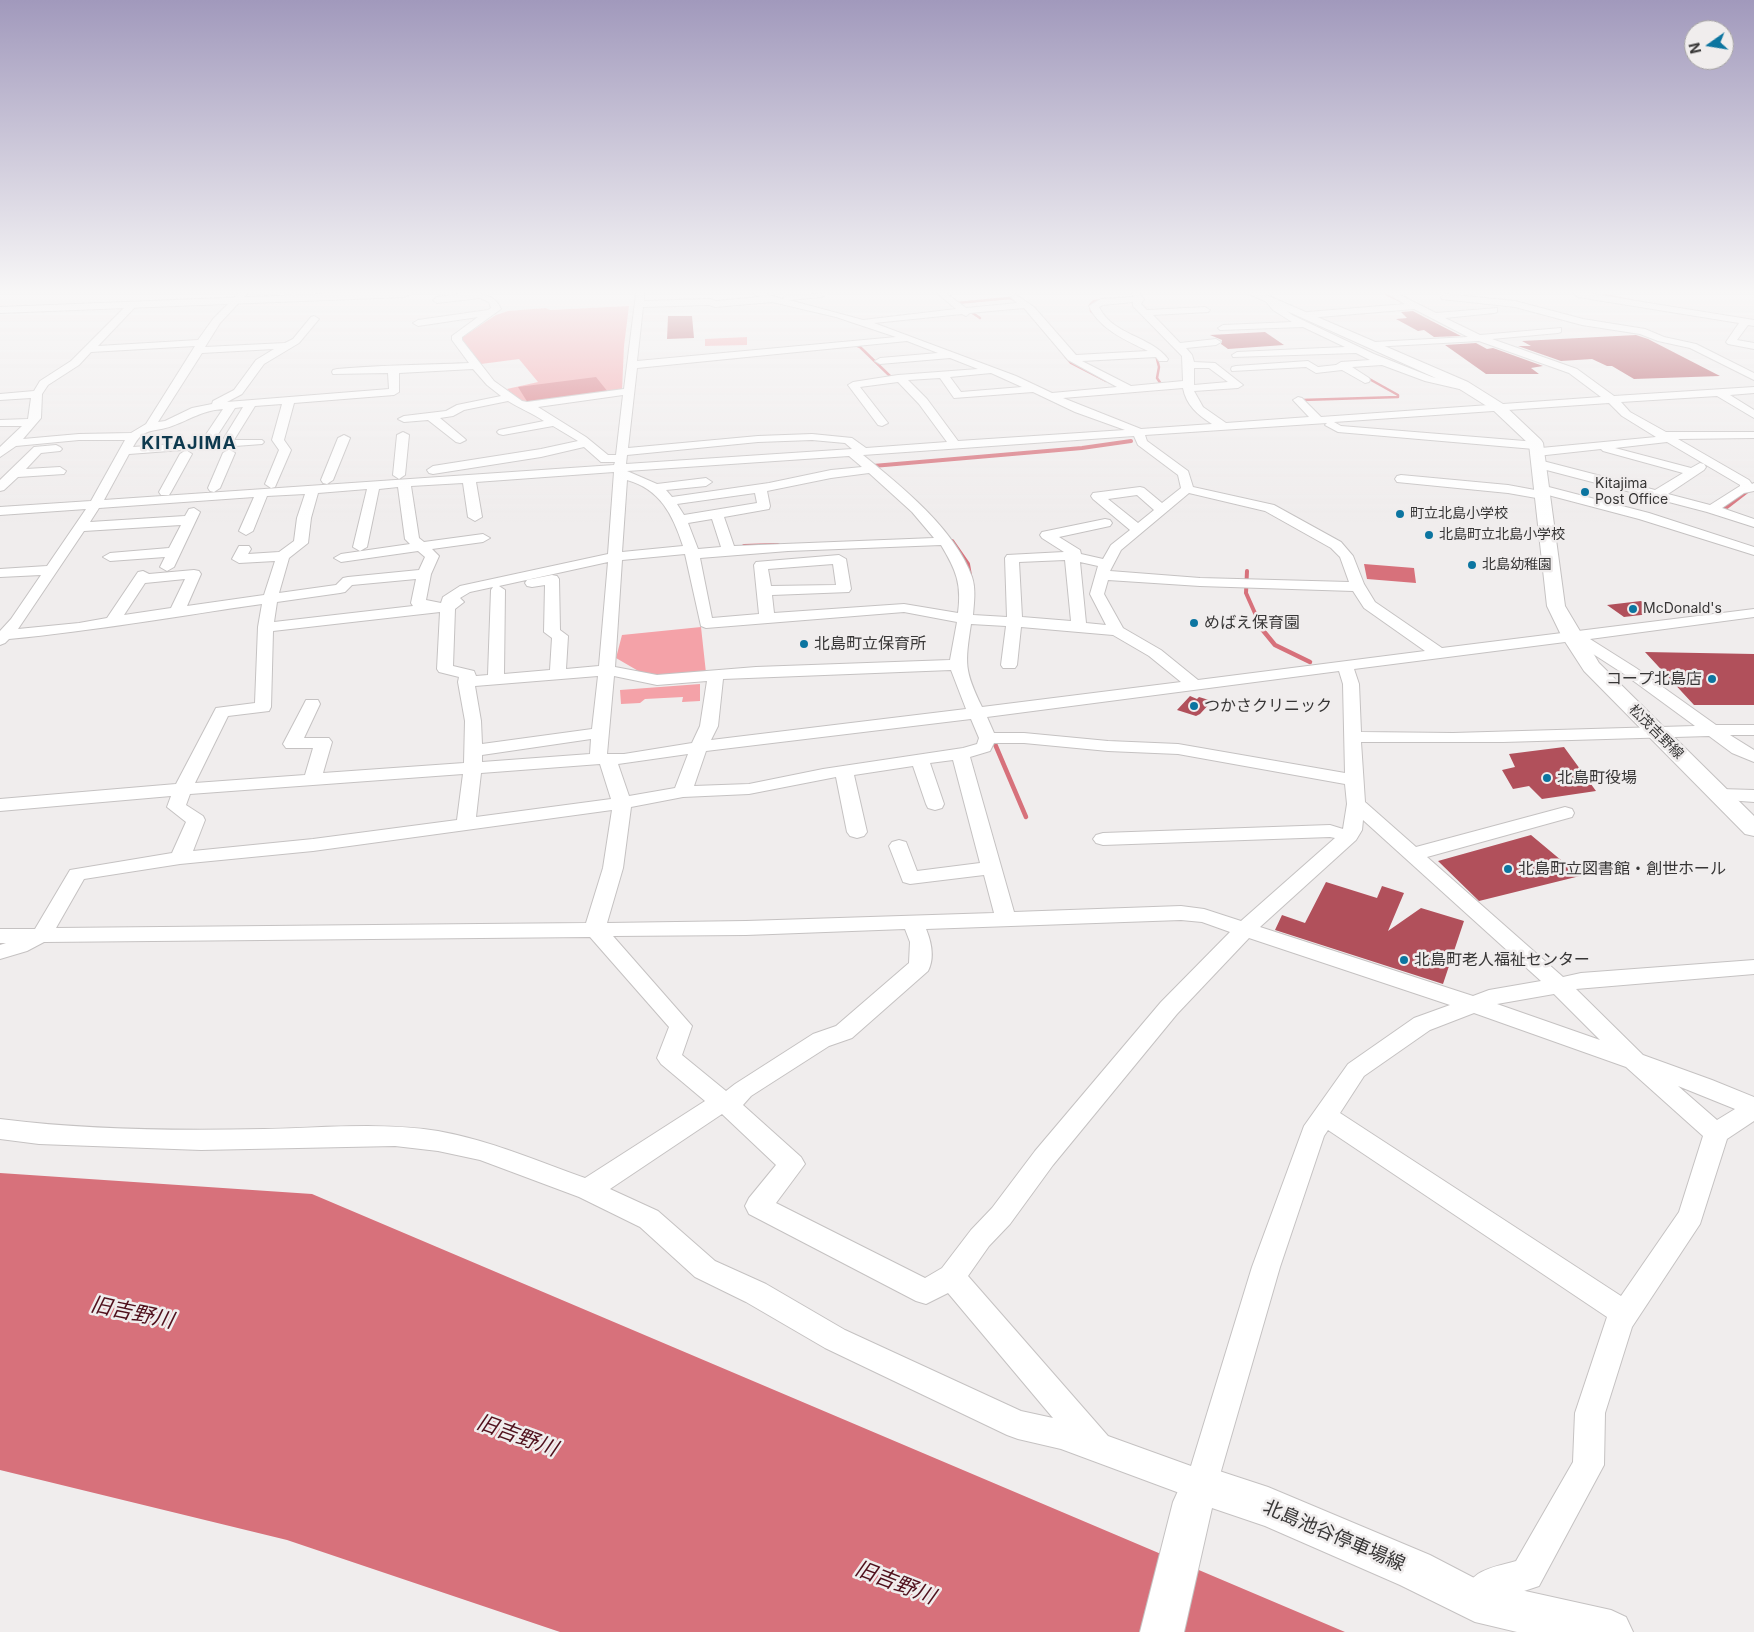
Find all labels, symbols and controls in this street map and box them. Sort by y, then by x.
north arrow [1684,20,1734,70]
text: N [1685,41,1704,55]
district label: KITAJIMA [140,433,238,455]
place label: Kitajima Post Office [1595,476,1668,508]
marker: Kitajima Post Office [1579,486,1591,498]
place label: 町立北島小学校 [1410,506,1508,522]
marker: 町立北島小学校 [1394,508,1406,520]
place label: 北島町立北島小学校 [1439,527,1565,543]
marker: 北島町立北島小学校 [1423,529,1435,541]
place label: 北島幼稚園 [1482,557,1552,573]
marker: 北島幼稚園 [1466,559,1478,571]
place label: McDonald's [1643,601,1722,617]
marker: McDonald's [1627,603,1639,615]
place label: めばえ保育園 [1204,613,1300,633]
marker: めばえ保育園 [1188,617,1200,629]
place label: 北島町立保育所 [814,634,926,654]
marker: 北島町立保育所 [798,638,810,650]
place label: コープ北島店 [1606,669,1702,689]
marker: コープ北島店 [1706,673,1718,685]
place label: つかさクリニック [1204,696,1332,716]
marker: つかさクリニック [1188,700,1200,712]
street label: 松茂吉野線 [1625,701,1687,763]
place label: 北島町役場 [1557,768,1637,788]
marker: 北島町役場 [1541,772,1553,784]
place label: 北島町立図書館・創世ホール [1518,859,1726,879]
marker: 北島町立図書館・創世ホール [1502,863,1514,875]
place label: 北島町老人福祉センター [1414,950,1590,970]
marker: 北島町老人福祉センター [1398,954,1410,966]
water label: 旧吉野川 [88,1292,176,1334]
water label: 旧吉野川 [473,1410,561,1462]
street label: 北島池谷停車場線 [1260,1496,1408,1576]
water label: 旧吉野川 [851,1556,939,1610]

